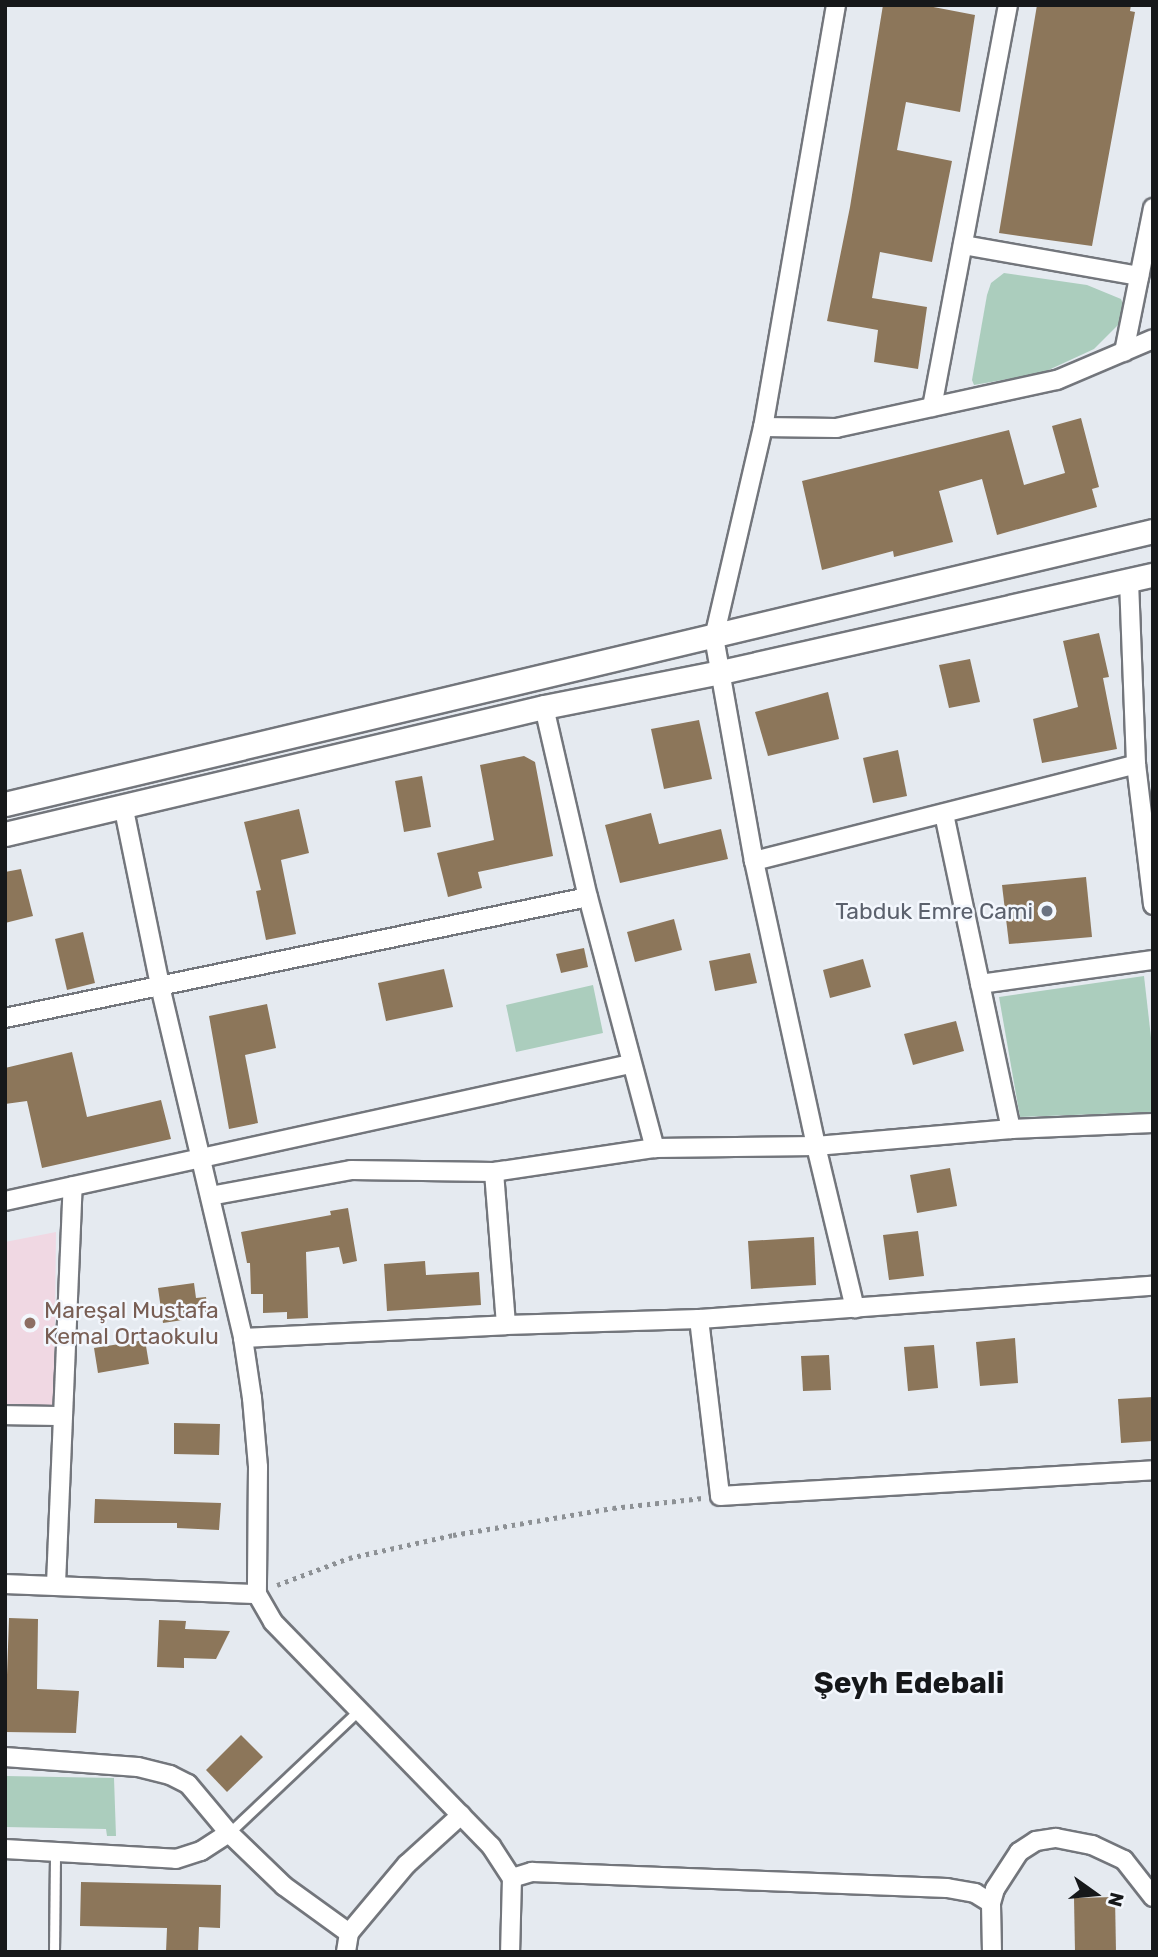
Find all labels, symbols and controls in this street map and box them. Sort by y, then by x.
place label: Tabduk Emre Cami [835,897,1033,925]
marker: Tabduk Emre Cami [1039,903,1055,919]
place label: Mareşal Mustafa Kemal Ortaokulu [44,1296,219,1350]
marker: Mareşal Mustafa Kemal Ortaokulu [22,1315,38,1331]
district label: Şeyh Edebali [814,1665,1004,1701]
north arrow [1060,1859,1130,1929]
text: N [1103,1890,1129,1909]

